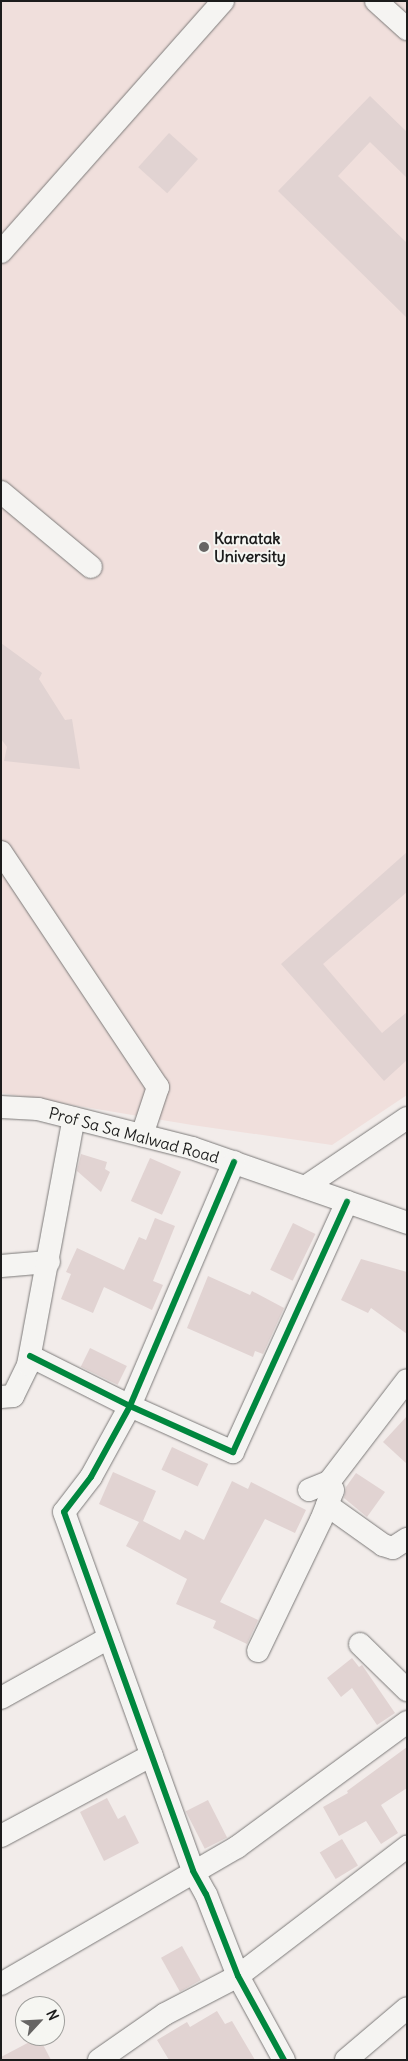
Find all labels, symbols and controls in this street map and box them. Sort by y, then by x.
place label: Karnatak University [214,528,286,566]
marker: Karnatak University [198,541,210,553]
street label: Prof Sa Sa Malwad Road [47,1103,221,1167]
north arrow [15,1996,65,2046]
text: N [42,2007,63,2023]

